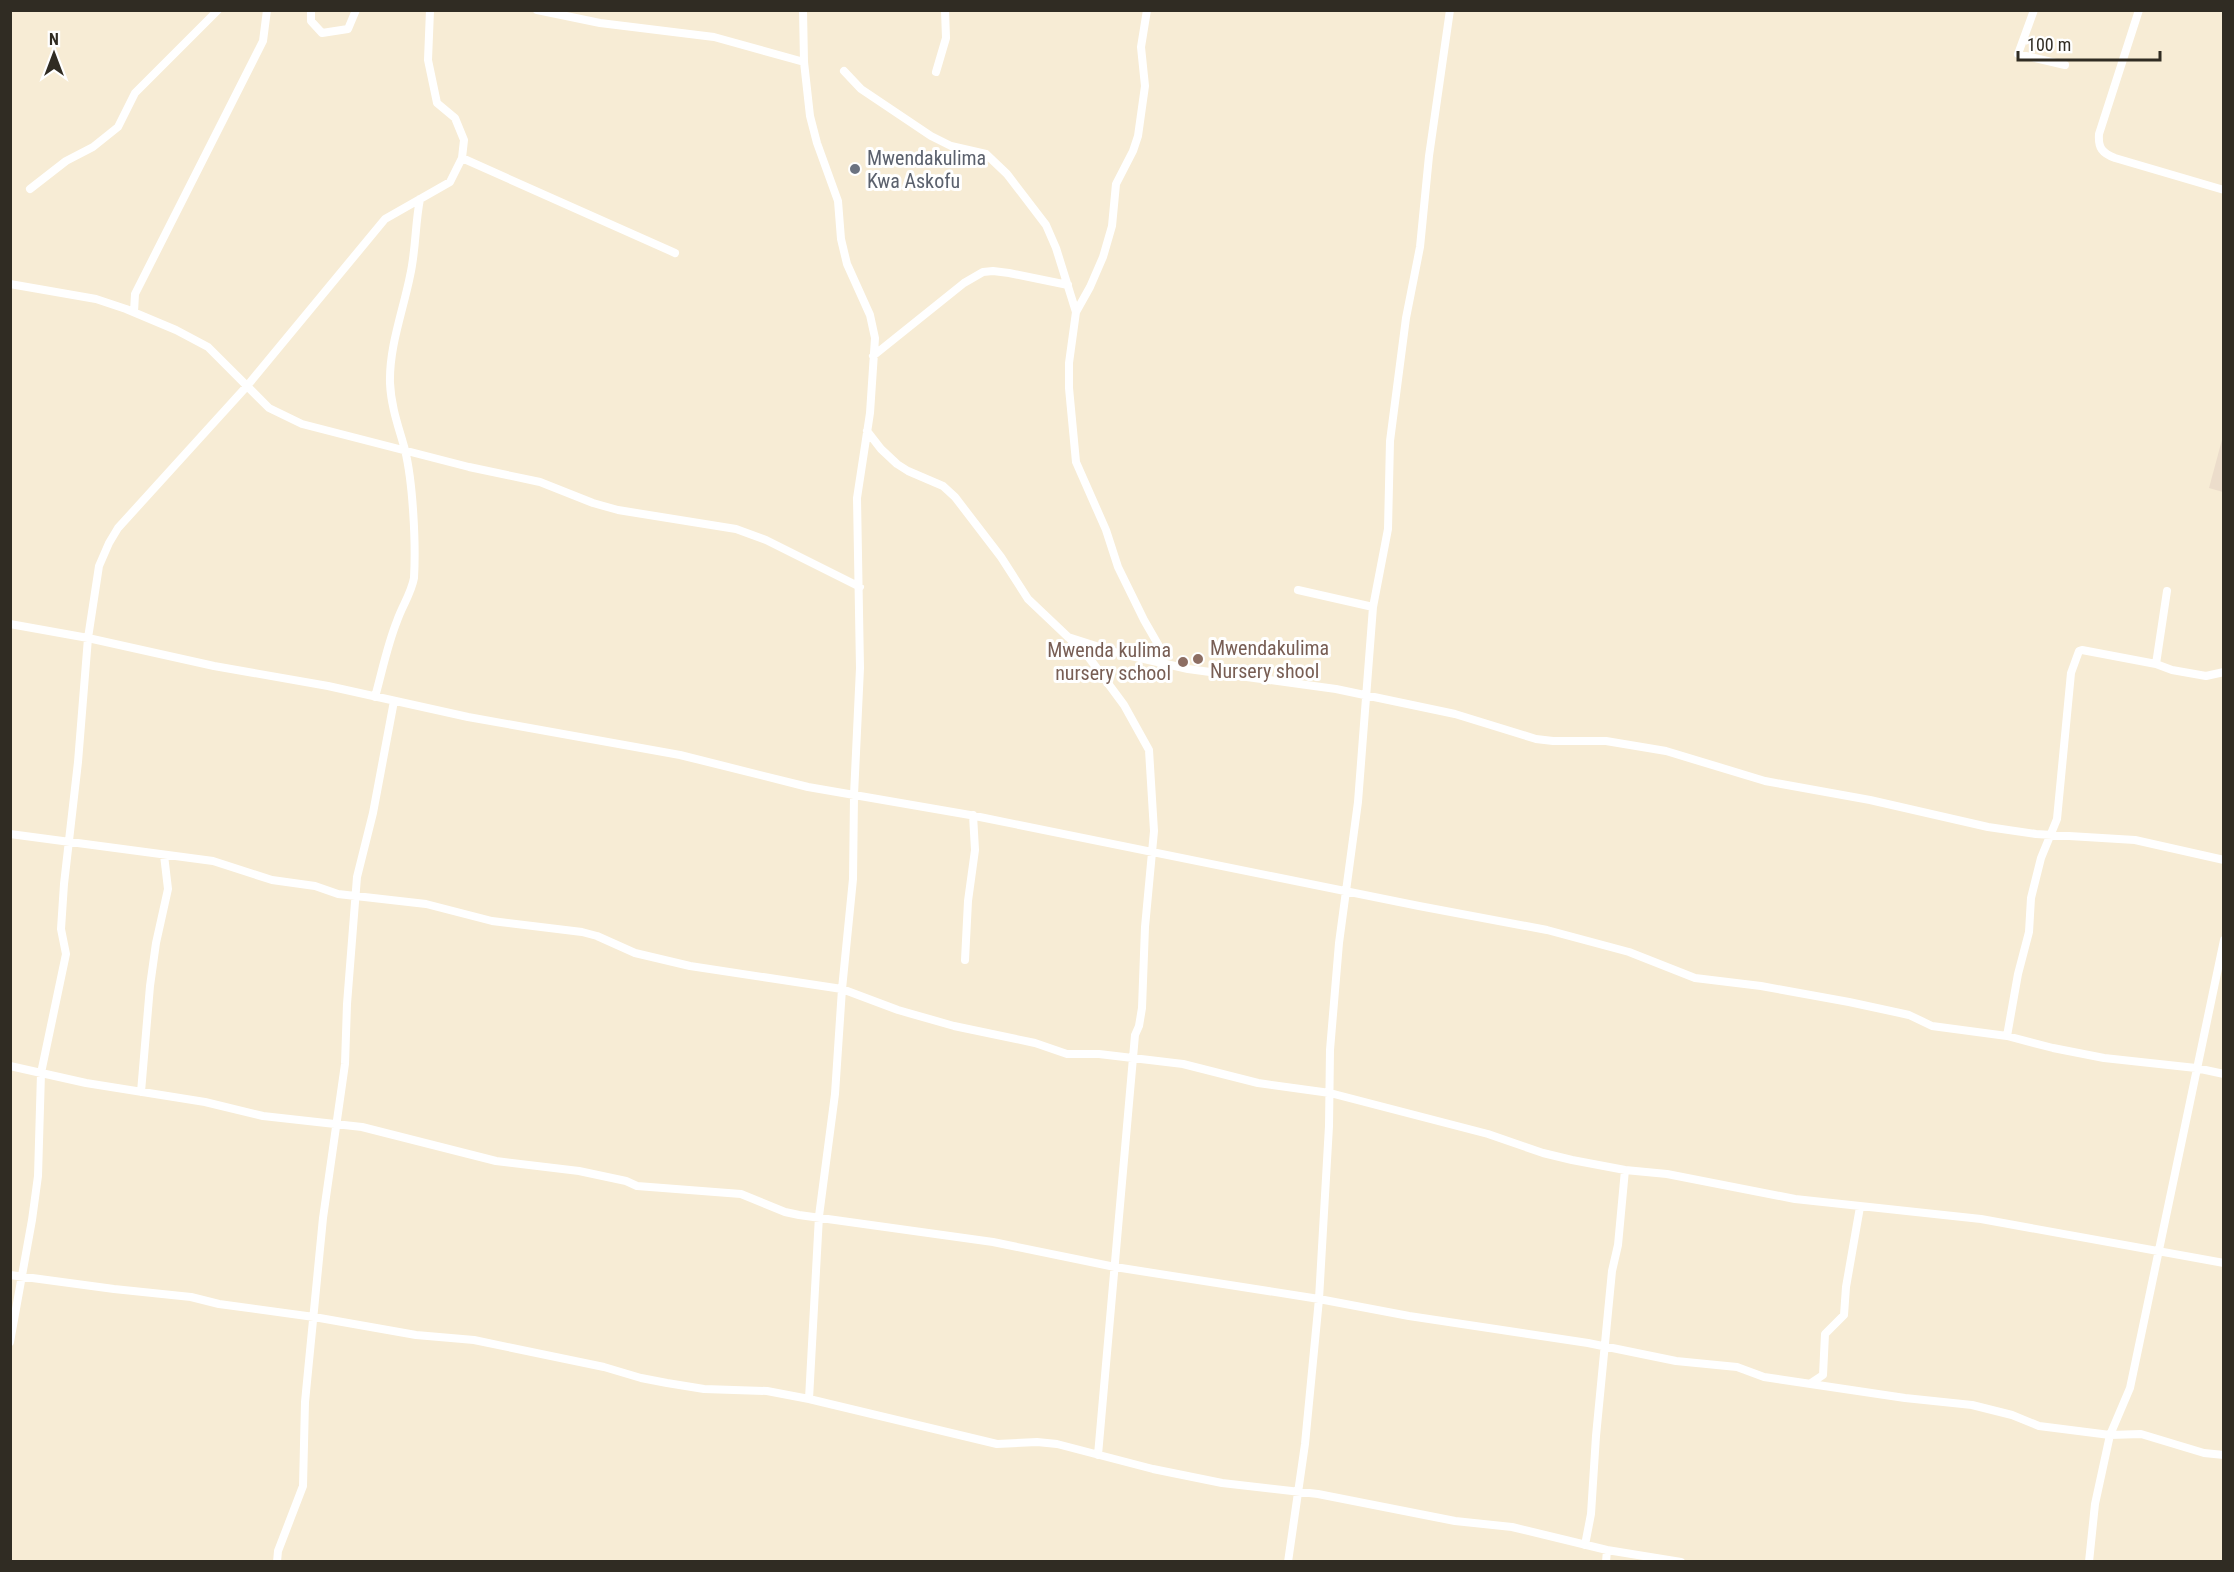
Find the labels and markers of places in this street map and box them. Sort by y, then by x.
place label: Mwendakulima Kwa Askofu [867,146,986,193]
marker: Mwendakulima Kwa Askofu [848,162,862,176]
place label: Mwendakulima Nursery shool [1210,636,1329,683]
place label: Mwenda kulima nursery school [1047,638,1171,685]
marker: Mwendakulima Nursery shool [1191,652,1205,666]
marker: Mwenda kulima nursery school [1176,655,1190,669]

